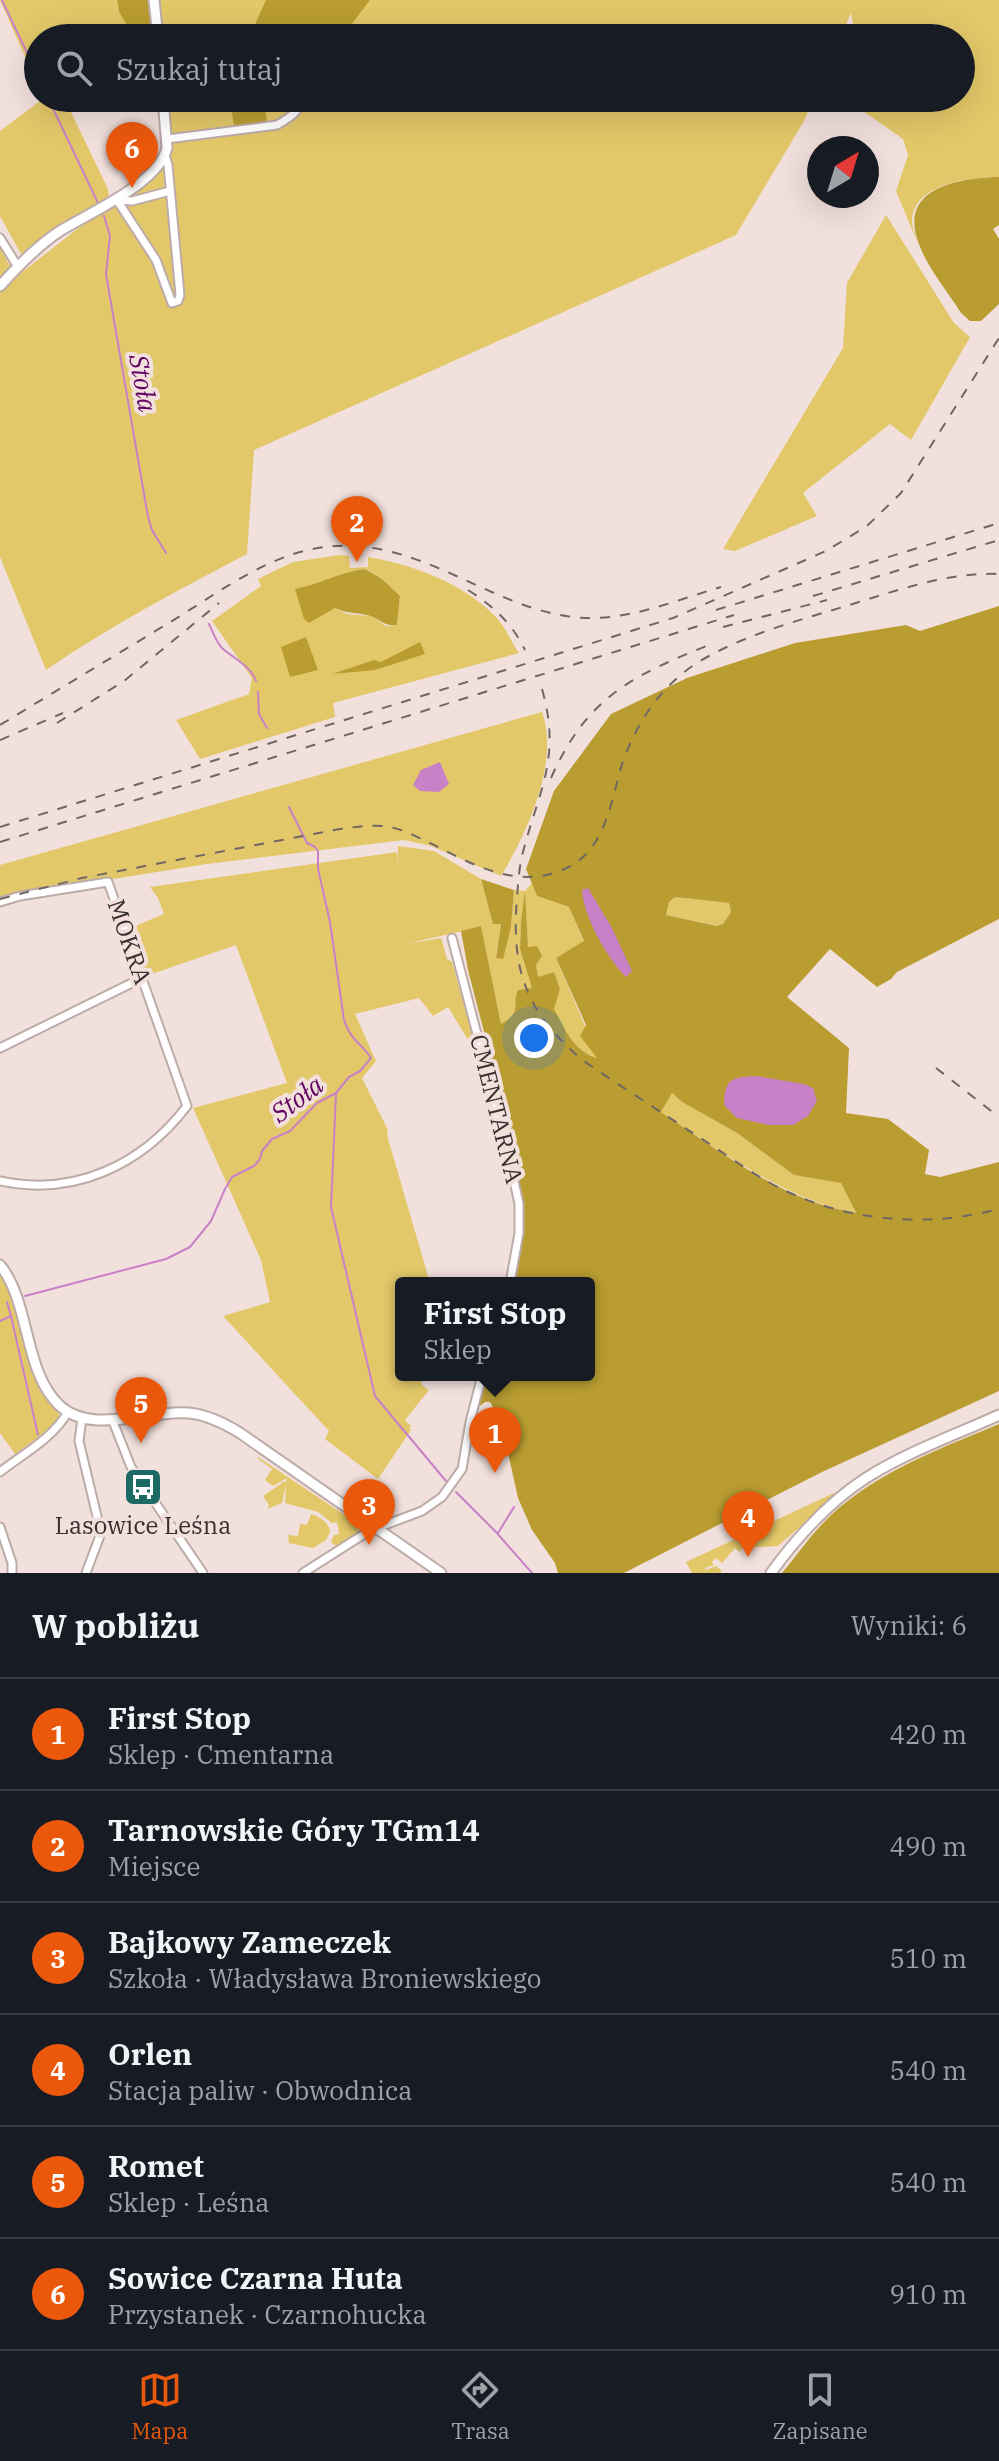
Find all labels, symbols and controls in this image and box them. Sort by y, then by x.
search box [24,24,975,112]
icon: search [52,46,96,90]
text: Szukaj tutaj [116,49,282,88]
pin: 6 [106,122,158,188]
north arrow [807,136,879,208]
water label: Stoła [122,350,166,414]
pin: 2 [331,496,383,562]
street label: MOKRA [101,895,160,989]
your location [514,1018,554,1058]
street label: CMENTARNA [463,1031,531,1187]
water label: Stoła [262,1067,330,1130]
popup [395,1277,595,1381]
text: First Stop [424,1293,566,1332]
text: Sklep [424,1332,492,1366]
pin: 5 [115,1377,167,1443]
pin: 1 [469,1407,521,1473]
bus stop icon: Lasowice Leśna [122,1466,164,1508]
pin: 3 [343,1479,395,1545]
pin: 4 [722,1491,774,1557]
place label: Lasowice Leśna [55,1509,231,1541]
text: W pobliżu [32,1603,200,1647]
text: Wyniki: 6 [851,1608,967,1642]
text: First Stop [108,1698,251,1737]
text: 1 [50,1717,66,1751]
text: 420 m [889,1717,967,1751]
text: Sklep · Cmentarna [108,1737,334,1771]
text: Tarnowskie Góry TGm14 [108,1810,480,1849]
text: 2 [50,1829,66,1863]
text: 490 m [889,1829,967,1863]
text: Miejsce [108,1849,200,1883]
text: Bajkowy Zameczek [108,1922,391,1961]
text: 3 [50,1941,66,1975]
text: 510 m [889,1941,967,1975]
text: Szkoła · Władysława Broniewskiego [108,1961,541,1995]
text: Orlen [108,2034,192,2073]
text: 4 [50,2053,66,2087]
text: 540 m [889,2053,967,2087]
text: Stacja paliw · Obwodnica [108,2073,412,2107]
text: Romet [108,2146,204,2185]
text: 5 [50,2165,66,2199]
text: 540 m [889,2165,967,2199]
text: Sklep · Leśna [108,2185,270,2219]
text: Sowice Czarna Huta [108,2258,403,2297]
text: 6 [50,2277,66,2311]
text: 910 m [889,2277,967,2311]
text: Przystanek · Czarnohucka [108,2297,427,2331]
tab: Mapa [131,2368,188,2445]
tab: Trasa [451,2368,510,2445]
tab: Zapisane [773,2368,868,2445]

